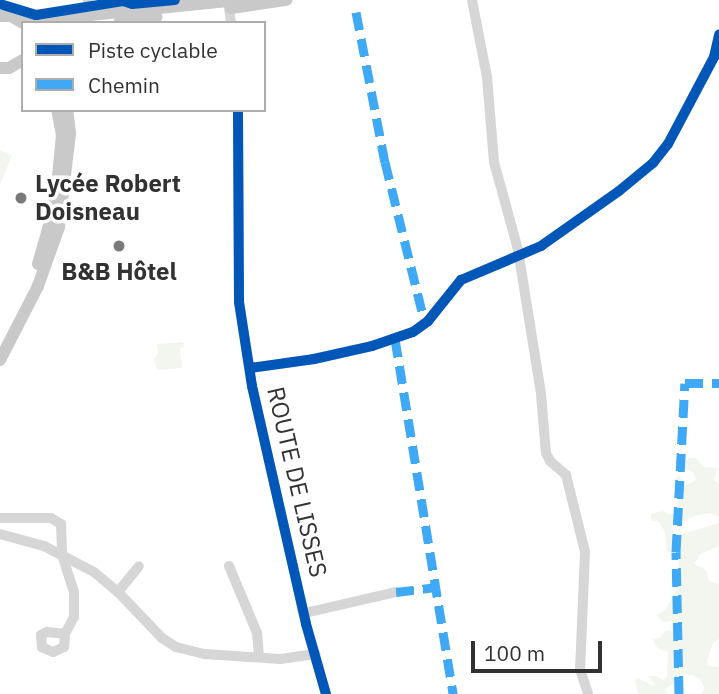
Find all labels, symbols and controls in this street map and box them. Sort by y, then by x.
legend [21,21,266,112]
text: Piste cyclable [88,36,218,64]
text: Chemin [88,71,160,99]
place label: Lycée Robert Doisneau [35,170,181,226]
marker: Lycée Robert Doisneau [13,190,29,206]
marker: B&B Hôtel [111,238,127,254]
place label: B&B Hôtel [61,258,177,286]
street label: ROUTE DE LISSES [261,384,333,580]
scale bar [474,628,605,672]
text: 100 m [484,639,545,667]

